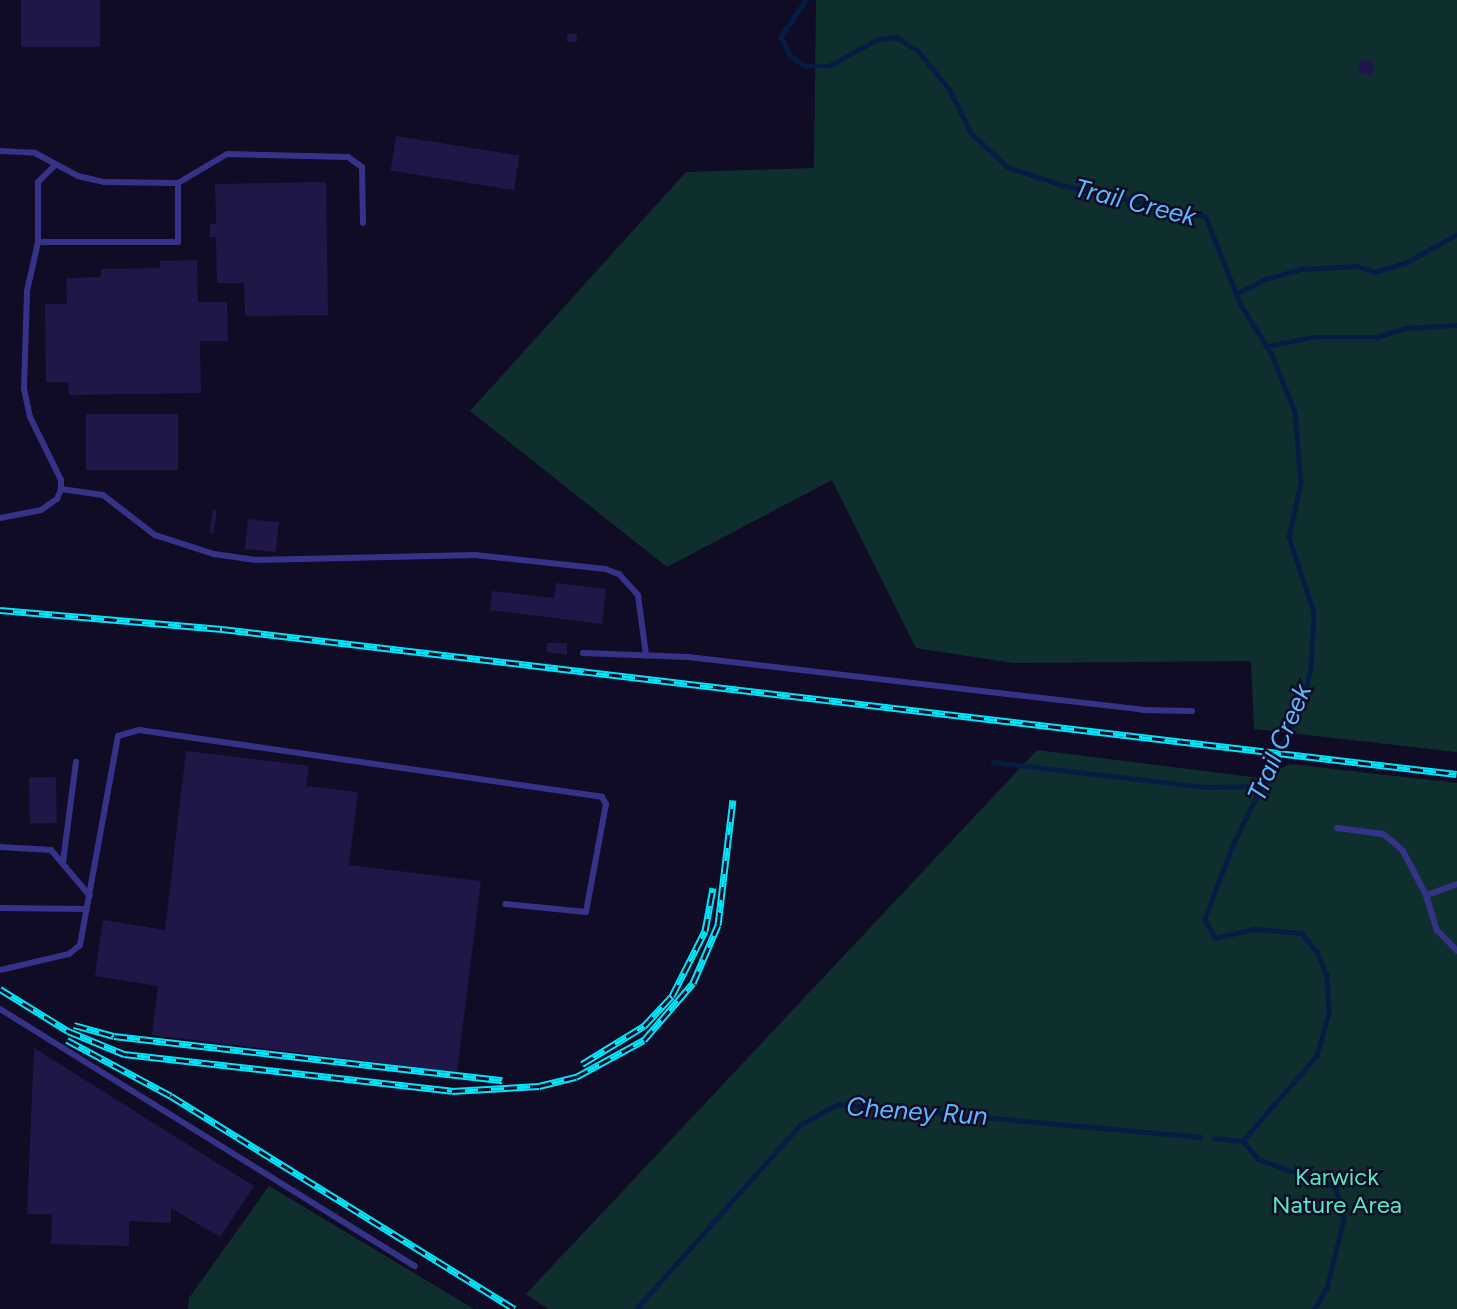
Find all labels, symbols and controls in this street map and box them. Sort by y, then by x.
water label: Trail Creek [1071,173,1199,233]
water label: Trail Creek [1241,680,1319,806]
water label: Cheney Run [845,1091,989,1133]
park label: Karwick Nature Area [1272,1163,1402,1219]

